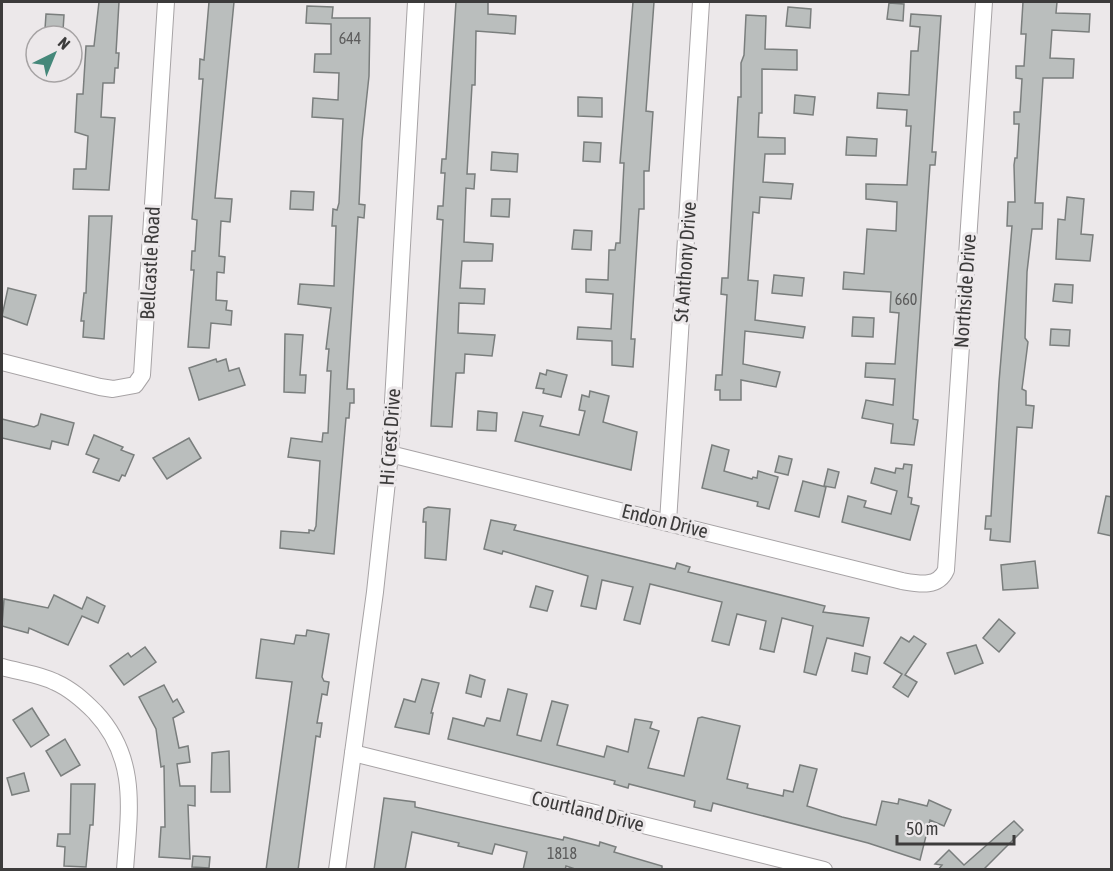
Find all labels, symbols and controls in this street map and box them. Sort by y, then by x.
north arrow [24,24,84,84]
house number: 644 [339,29,361,47]
text: N [55,33,74,53]
street label: St Anthony Drive [669,201,700,323]
street label: Bellcastle Road [135,206,164,320]
street label: Northside Drive [949,233,980,349]
house number: 660 [895,290,917,308]
street label: Hi Crest Drive [375,388,404,486]
street label: Endon Drive [619,499,711,542]
street label: Courtland Drive [530,785,647,836]
scale bar [897,808,1014,846]
text: 50 m [906,818,938,839]
house number: 1818 [547,844,577,862]

